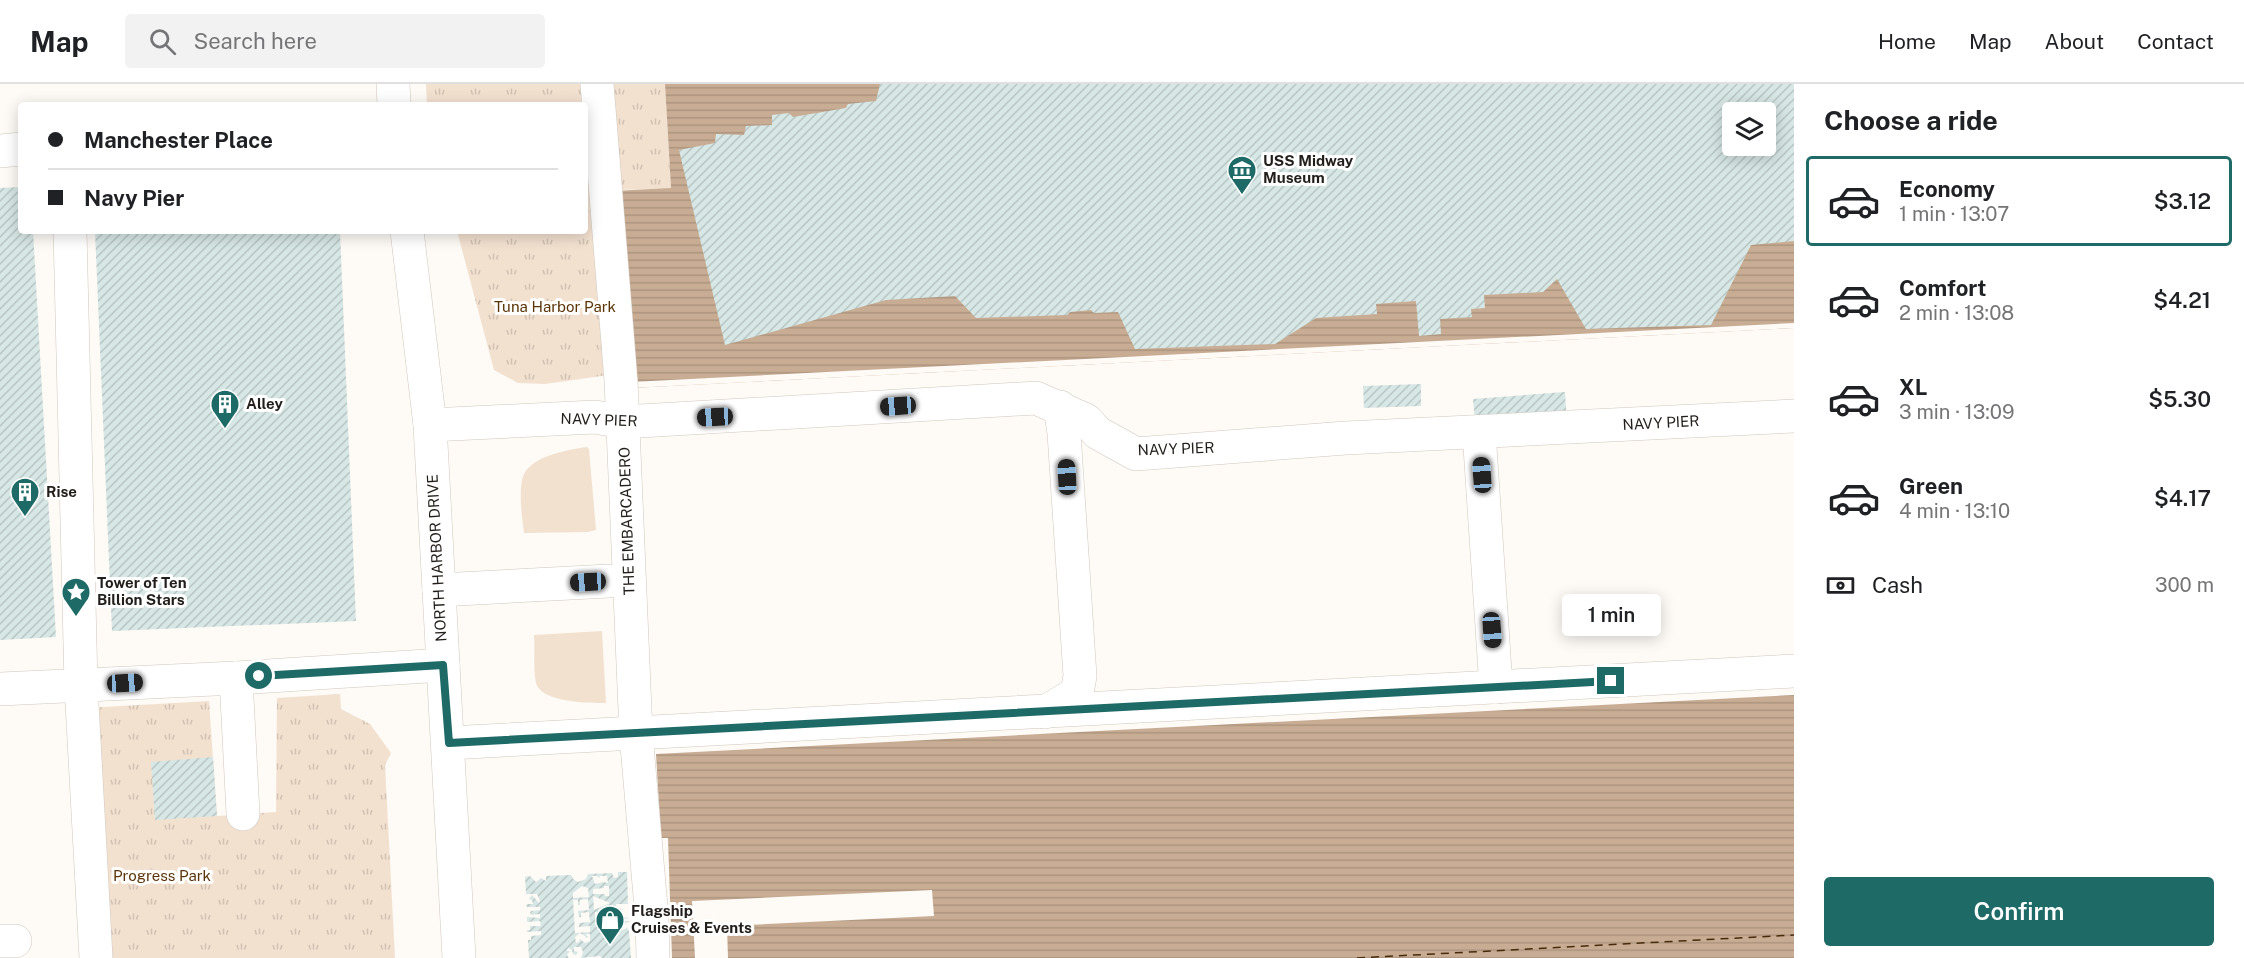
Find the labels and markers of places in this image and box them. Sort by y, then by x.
place label: USS Midway Museum [1263,152,1354,186]
museum icon: USS Midway Museum [1226,154,1258,196]
building icon: Alley [209,388,241,430]
place label: Alley [246,395,284,412]
building icon: Rise [9,476,41,518]
place label: Rise [46,483,77,500]
place label: Tower of Ten Billion Stars [97,574,187,608]
place icon: Tower of Ten Billion Stars [60,576,92,618]
place label: Flagship Cruises & Events [631,902,752,936]
shop icon: Flagship Cruises & Events [594,904,626,946]

